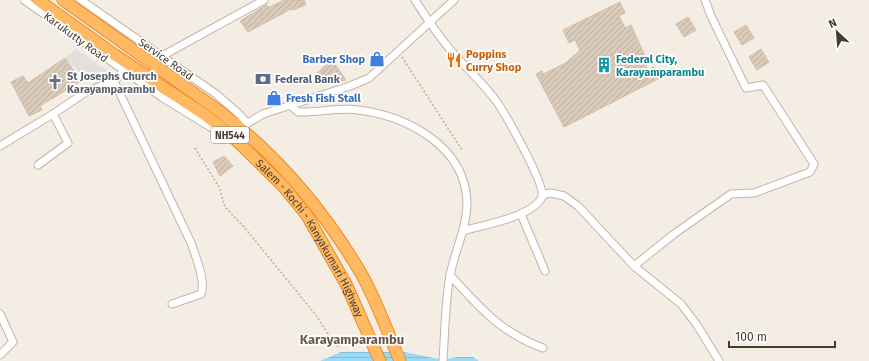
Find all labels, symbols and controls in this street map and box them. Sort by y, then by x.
street label: Karukutty Road [41,10,111,65]
north arrow [817,12,857,52]
text: N [827,16,839,31]
street label: Service Road [136,36,196,83]
place label: Poppins Curry Shop [466,48,522,74]
shop icon: Barber Shop [368,50,386,68]
restaurant icon: Poppins Curry Shop [445,51,463,69]
place label: Barber Shop [302,53,365,66]
place label: Federal City, Karayamparambu [616,53,704,79]
building icon: Federal City, Karayamparambu [595,56,613,74]
place label: St Josephs Church Karayamparambu [67,70,157,96]
bank icon: Federal Bank [254,70,272,88]
church icon: St Josephs Church Karayamparambu [46,73,64,91]
place label: Federal Bank [275,73,341,86]
shop icon: Fresh Fish Stall [265,89,283,107]
place label: Fresh Fish Stall [286,92,361,105]
road number: NH544 [211,127,249,143]
street label: Salem - Kochi - Kanyakumari Highway [253,157,366,320]
scale bar [729,323,835,349]
text: 100 m [735,330,767,344]
district label: Karayamparambu [300,332,404,347]

